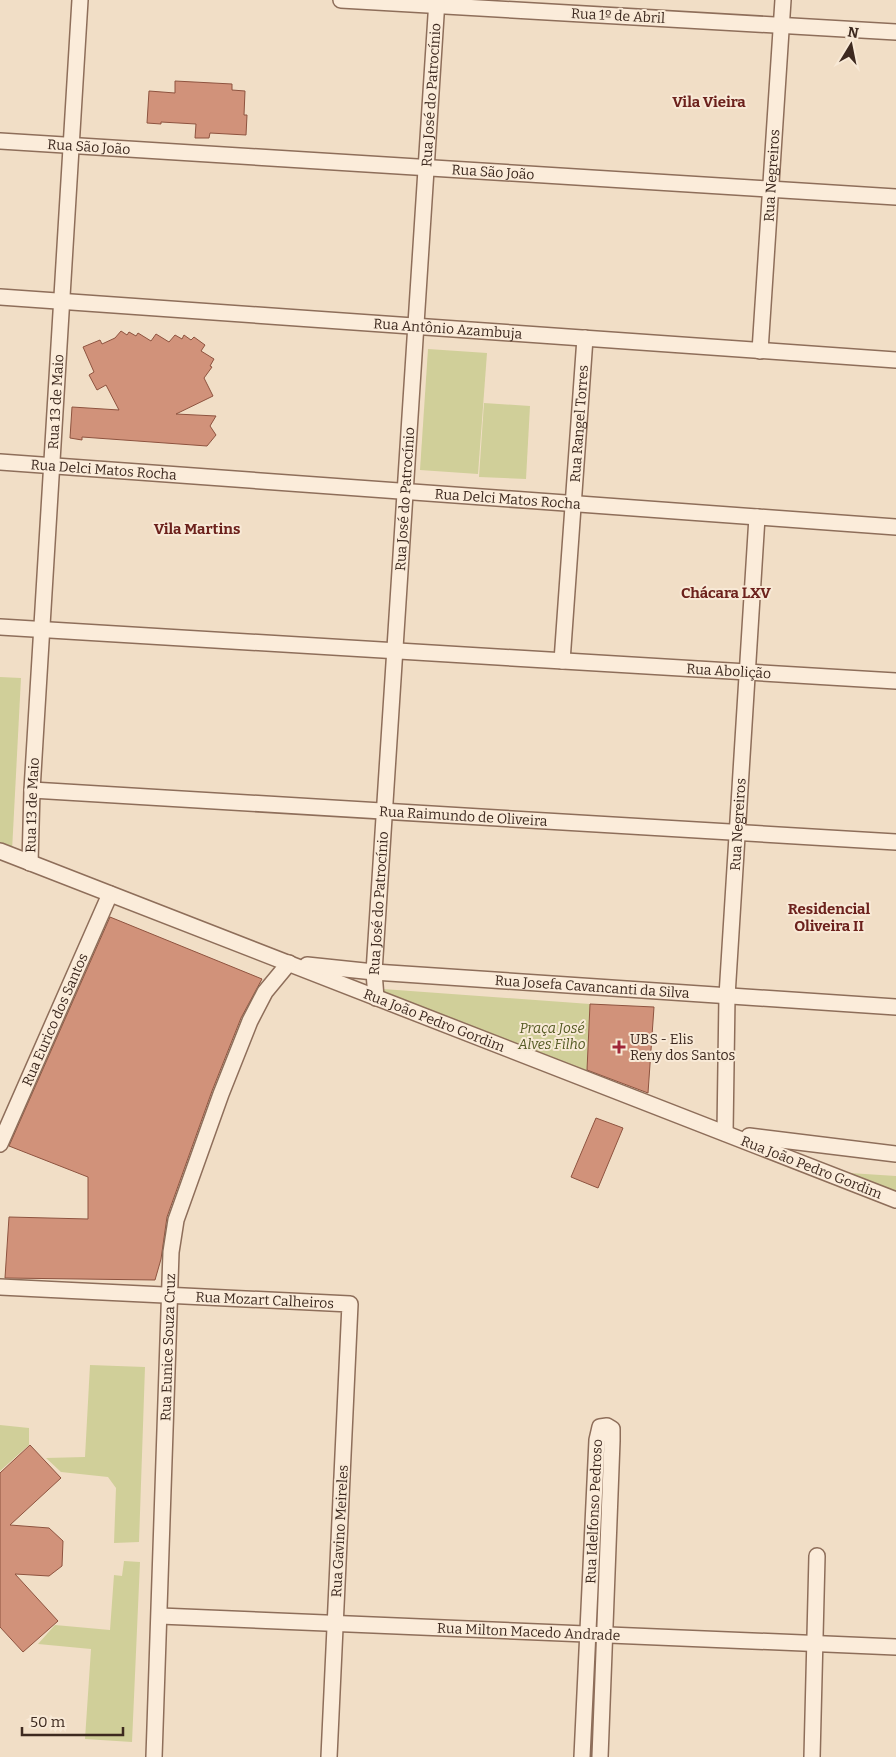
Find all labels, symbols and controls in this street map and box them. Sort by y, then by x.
street label: Rua 1º de Abril [571,5,665,27]
north arrow [826,20,876,70]
street label: Rua José do Patrocínio [418,22,444,167]
text: N [846,23,860,42]
district label: Vila Vieira [672,93,746,111]
street label: Rua Negreiros [760,129,783,222]
street label: Rua São João [47,135,131,158]
street label: Rua São João [451,161,535,183]
street label: Rua Antônio Azambuja [373,315,523,342]
street label: Rua 13 de Maio [44,354,67,450]
street label: Rua Rangel Torres [566,364,592,483]
street label: Rua José do Patrocínio [392,427,418,571]
street label: Rua Delci Matos Rocha [30,456,178,483]
street label: Rua Delci Matos Rocha [434,485,582,513]
district label: Vila Martins [154,520,240,538]
district label: Chácara LXV [681,584,771,602]
street label: Rua Abolição [686,660,772,682]
street label: Rua 13 de Maio [22,757,42,853]
street label: Rua Negreiros [726,778,749,871]
street label: Rua Raimundo de Oliveira [379,802,548,830]
street label: Rua José do Patrocínio [365,831,392,976]
district label: Residencial Oliveira II [788,900,871,935]
street label: Rua Eurico dos Santos [18,950,91,1089]
street label: Rua Josefa Cavancanti da Silva [494,972,690,1002]
street label: Rua João Pedro Gordim [361,985,508,1056]
park label: Praça José Alves Filho [517,1020,586,1053]
place label: UBS - Elis Reny dos Santos [630,1031,735,1064]
marker: UBS - Elis Reny dos Santos [612,1040,626,1054]
street label: Rua João Pedro Gordim [739,1132,885,1203]
street label: Rua Eunice Souza Cruz [157,1273,179,1421]
street label: Rua Mozart Calheiros [195,1288,334,1312]
street label: Rua Idelfonso Pedroso [582,1438,606,1584]
street label: Rua Gavino Meireles [328,1464,352,1598]
street label: Rua Milton Macedo Andrade [437,1619,621,1644]
scale bar [22,1704,124,1736]
text: 50 m [30,1713,66,1731]

